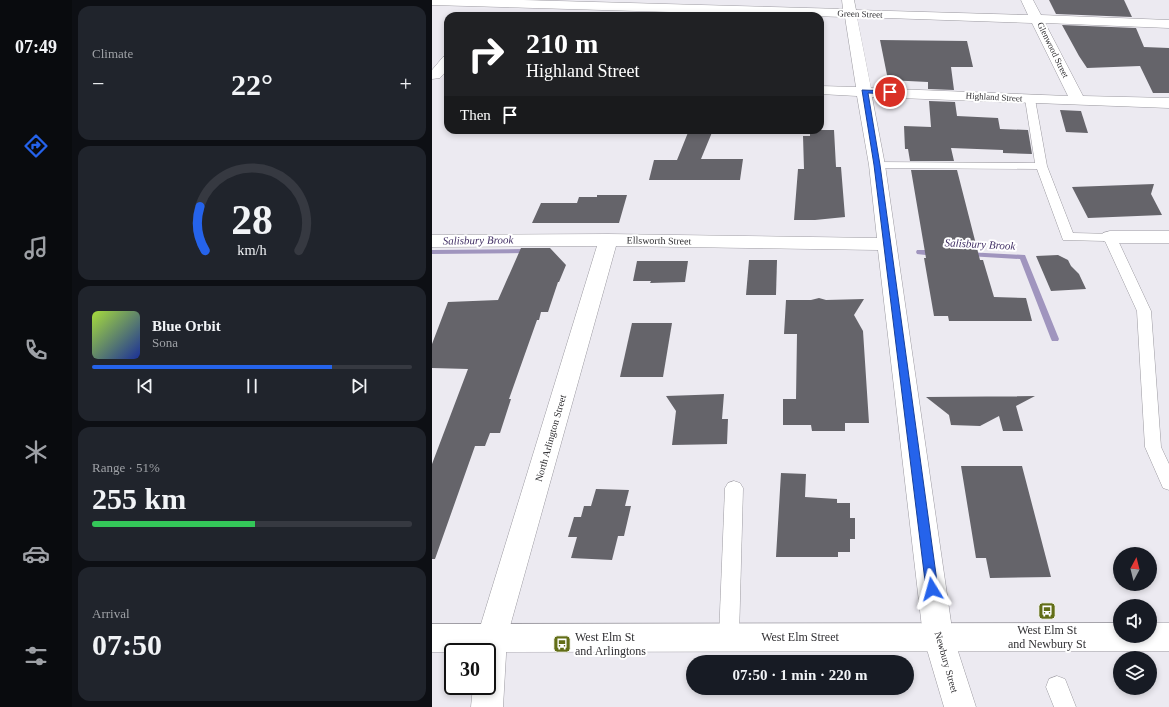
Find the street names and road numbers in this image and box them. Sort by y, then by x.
street label: Green Street [837,8,883,20]
street label: Glenwood Street [1035,21,1071,80]
street label: Highland Street [965,91,1023,104]
street label: Ellsworth Street [627,234,692,247]
street label: North Arlington Street [533,393,568,483]
street label: West Elm Street [761,630,840,644]
street label: Newbury Street [933,630,961,694]

